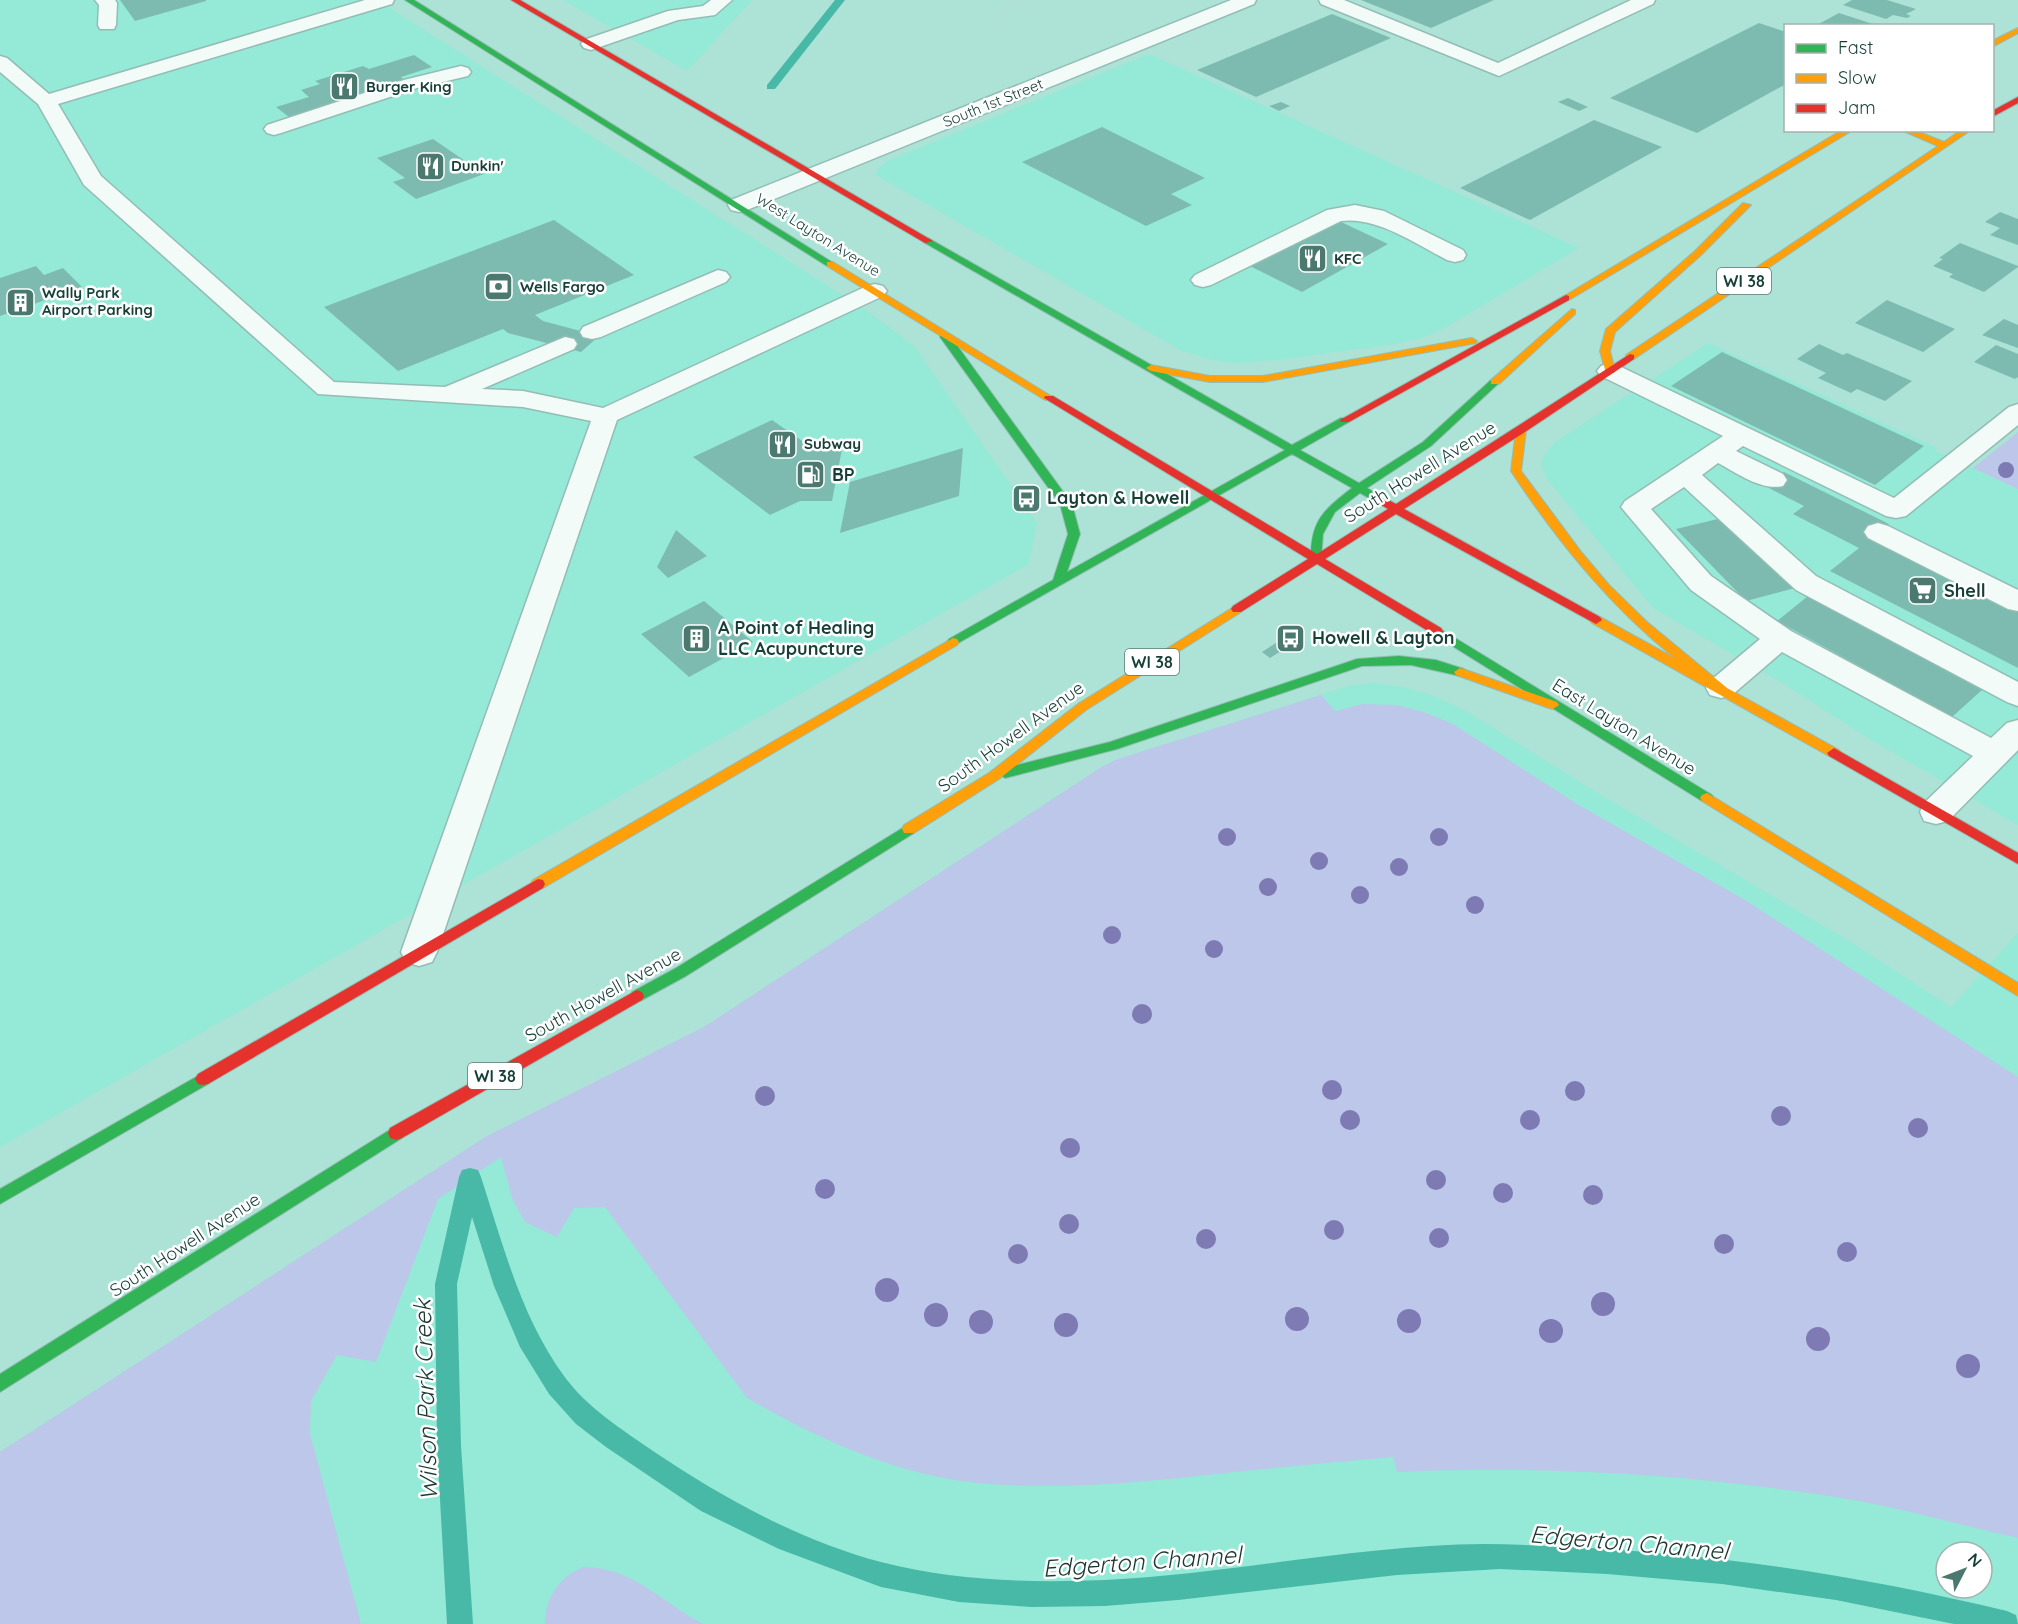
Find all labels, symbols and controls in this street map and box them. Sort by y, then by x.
legend [1784,24,1994,132]
text: Fast [1838,36,1873,59]
text: Slow [1838,66,1876,89]
restaurant icon: Burger King [329,71,361,103]
street label: South 1st Street [940,74,1046,131]
place label: Burger King [366,77,452,96]
text: Jam [1838,96,1876,119]
restaurant icon: Dunkin' [414,150,446,182]
place label: Dunkin' [451,156,504,175]
street label: West Layton Avenue [753,189,884,280]
restaurant icon: KFC [1297,243,1329,275]
place label: KFC [1334,249,1362,268]
road number: WI 38 [1717,268,1771,294]
bank icon: Wells Fargo [483,271,515,303]
place label: Wells Fargo [520,277,605,296]
place label: Wally Park Airport Parking [42,283,153,319]
building icon: Wally Park Airport Parking [5,286,37,318]
street label: South Howell Avenue [1340,416,1500,528]
restaurant icon: Subway [767,428,799,460]
place label: Subway [804,434,861,453]
fuel station icon: BP [795,459,827,491]
place label: BP [832,463,855,486]
bus stop icon: Layton & Howell [1010,482,1042,514]
place label: Layton & Howell [1047,486,1189,509]
supermarket icon: Shell [1907,575,1939,607]
place label: Shell [1944,579,1986,602]
place label: A Point of Healing LLC Acupuncture [718,616,874,660]
building icon: A Point of Healing LLC Acupuncture [681,622,713,654]
bus stop icon: Howell & Layton [1275,622,1307,654]
place label: Howell & Layton [1312,626,1454,649]
road number: WI 38 [1125,649,1179,675]
street label: East Layton Avenue [1548,673,1700,780]
street label: South Howell Avenue [933,676,1088,797]
street label: South Howell Avenue [521,942,685,1047]
road number: WI 38 [468,1063,522,1089]
street label: South Howell Avenue [105,1187,264,1302]
water label: Wilson Park Creek [406,1297,444,1501]
water label: Edgerton Channel [1529,1518,1732,1566]
water label: Edgerton Channel [1042,1539,1245,1583]
north arrow [1934,1540,1994,1600]
text: N [1964,1549,1987,1571]

